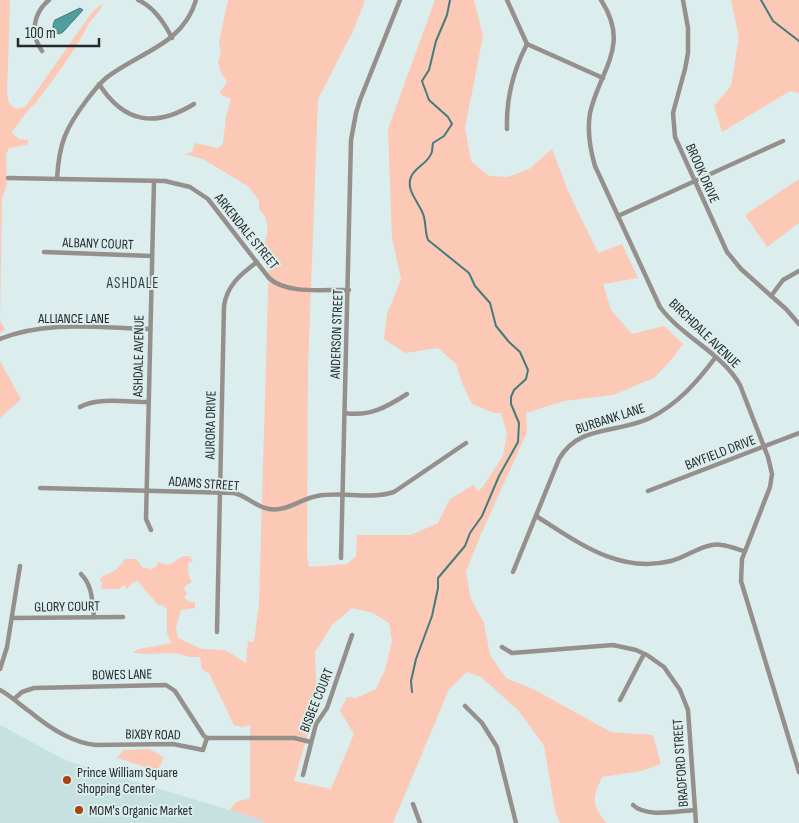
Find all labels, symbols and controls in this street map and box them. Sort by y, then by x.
scale bar [18,15,99,47]
text: 100 m [25,24,56,43]
street label: BROOK DRIVE [682,141,723,206]
street label: ARKENDALE STREET [210,189,283,273]
street label: ALBANY COURT [61,234,134,253]
district label: ASHDALE [106,274,159,293]
street label: ANDERSON STREET [326,289,347,380]
street label: BIRCHDALE AVENUE [665,295,744,372]
street label: ALLIANCE LANE [37,310,110,327]
street label: ASHDALE AVENUE [129,314,148,398]
street label: AURORA DRIVE [201,390,220,461]
street label: BURBANK LANE [573,399,647,438]
street label: BAYFIELD DRIVE [683,431,758,474]
street label: ADAMS STREET [167,472,240,494]
street label: GLORY COURT [34,597,100,616]
street label: BOWES LANE [92,665,153,684]
street label: BISBEE COURT [296,665,337,735]
street label: BRADFORD STREET [669,718,692,808]
street label: BIXBY ROAD [125,726,181,743]
place label: Prince William Square Shopping Center [77,764,178,797]
marker: Prince William Square Shopping Center [61,774,73,786]
place label: MOM's Organic Market [89,802,192,819]
marker: MOM's Organic Market [73,804,85,816]

